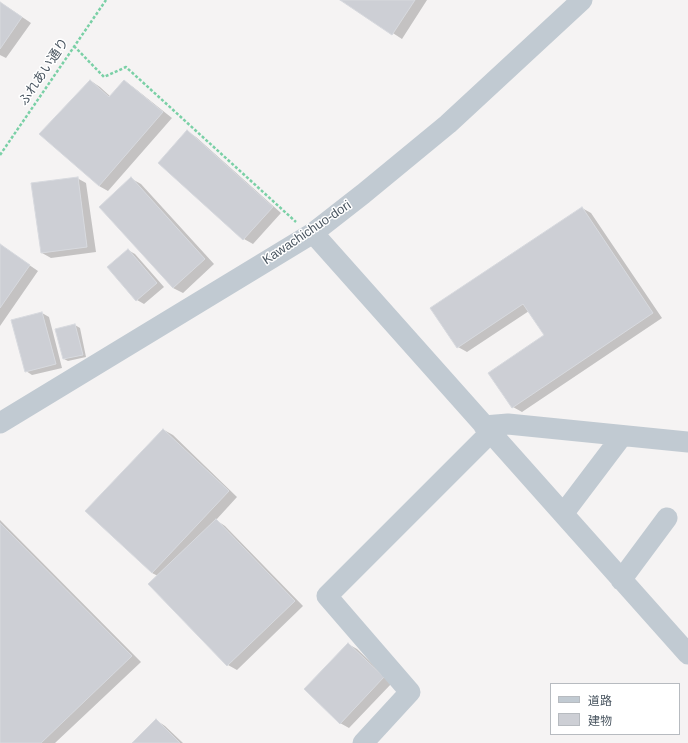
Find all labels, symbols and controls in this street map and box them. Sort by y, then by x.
street label: ふれあい通り [16,35,72,109]
street label: Kawachichuo-dori [260,198,354,268]
legend [550,683,680,735]
text: 道路 [588,694,612,708]
text: 建物 [588,714,612,728]

